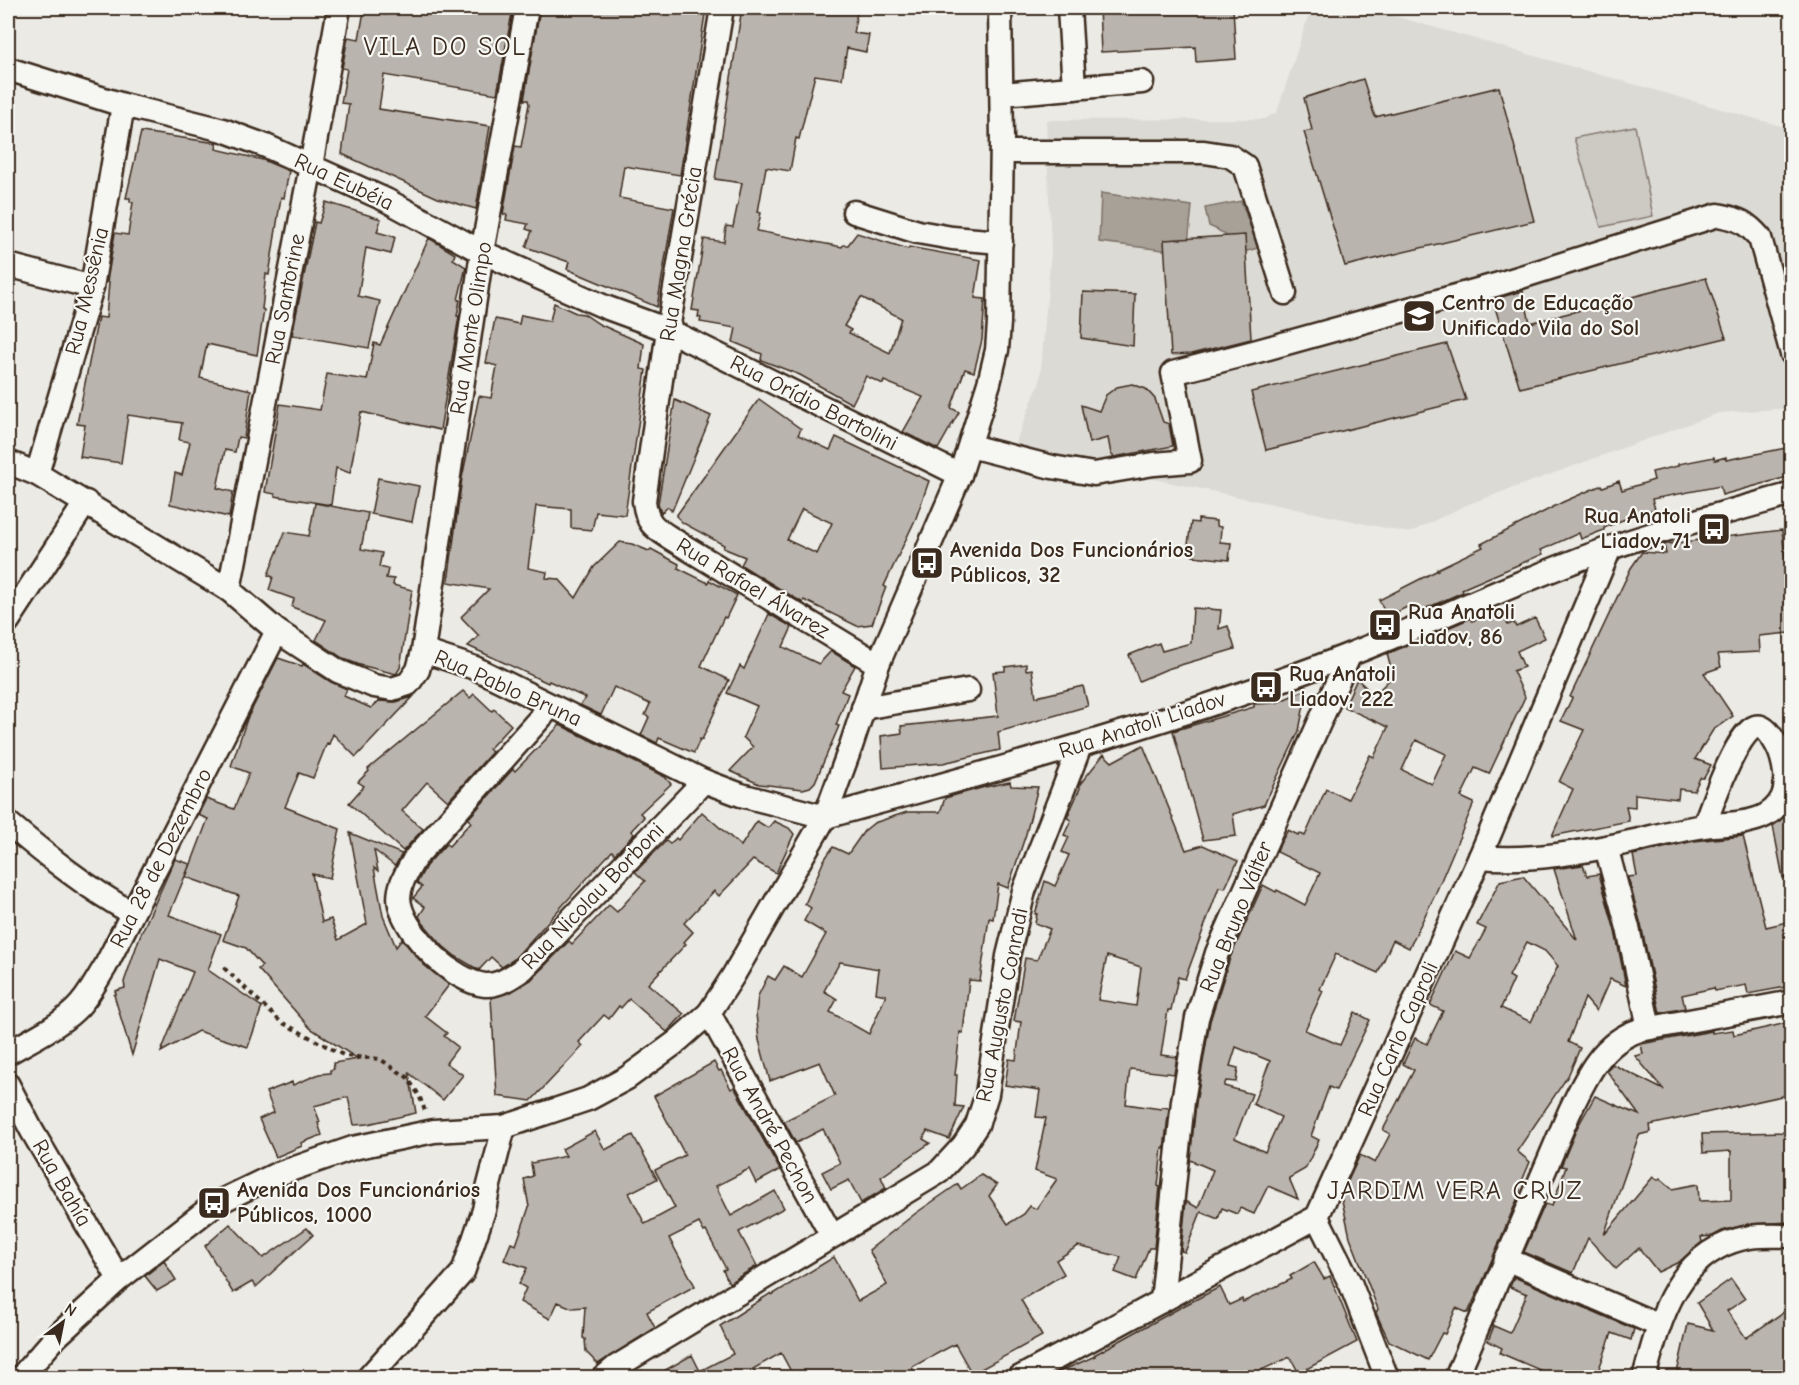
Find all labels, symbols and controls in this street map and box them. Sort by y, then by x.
district label: VILA DO SOL [363,32,527,62]
street label: Rua Eubéia [290,148,398,216]
street label: Rua Magna Grécia [654,164,708,344]
street label: Rua Messênia [60,225,114,357]
street label: Rua Santorine [260,231,310,367]
street label: Rua Monte Olimpo [444,240,498,416]
place label: Centro de Educação Unificado Vila do Sol [1442,290,1639,341]
school or university icon: Centro de Educação Unificado Vila do Sol [1401,298,1437,334]
street label: Rua Orídio Bartolini [726,350,902,456]
place label: Rua Anatoli Liadov, 71 [1584,503,1691,554]
bus stop icon: Rua Anatoli Liadov, 71 [1696,511,1732,547]
street label: Rua Rafael Álvarez [672,532,835,644]
place label: Avenida Dos Funcionários Públicos, 32 [950,537,1193,588]
bus stop icon: Avenida Dos Funcionários Públicos, 32 [909,545,945,581]
place label: Rua Anatoli Liadov, 86 [1408,599,1515,650]
bus stop icon: Rua Anatoli Liadov, 86 [1367,607,1403,643]
street label: Rua Pablo Bruna [430,644,586,732]
place label: Rua Anatoli Liadov, 222 [1289,661,1396,712]
bus stop icon: Rua Anatoli Liadov, 222 [1248,669,1284,705]
street label: Rua Anatoli Liadov [1056,686,1229,764]
street label: Rua 28 de Dezembro [104,764,218,952]
street label: Rua Nicolau Borboni [516,817,670,975]
street label: Rua Bruno Válter [1194,837,1278,996]
street label: Rua Augusto Conradi [970,906,1034,1104]
street label: Rua Carlo Caproli [1352,958,1444,1120]
street label: Rua André Pechon [716,1042,824,1208]
street label: Rua Bahía [27,1135,97,1231]
district label: JARDIM VERA CRUZ [1327,1176,1583,1206]
place label: Avenida Dos Funcionários Públicos, 1000 [237,1177,480,1228]
bus stop icon: Avenida Dos Funcionários Públicos, 1000 [196,1185,232,1221]
north arrow [33,1292,93,1352]
text: N [61,1300,80,1321]

